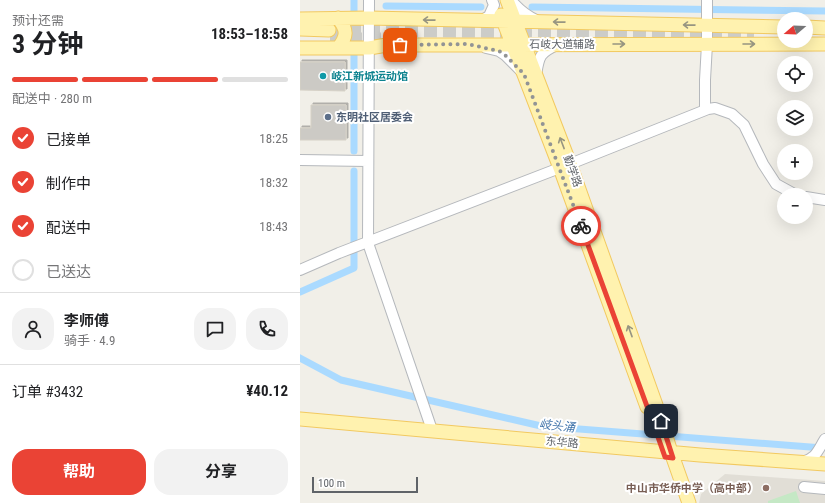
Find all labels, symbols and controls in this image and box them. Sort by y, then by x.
north arrow [777,12,813,48]
map controls [777,12,813,224]
text: 预计还需 [12,13,64,28]
one-way arrow [423,16,436,23]
one-way arrow [553,18,566,26]
one-way arrow [683,21,696,29]
text: 18:53–18:58 [211,25,288,43]
pin [383,28,417,62]
text: 3 分钟 [12,29,83,59]
icon: bag [389,34,411,56]
street label: 石岐大道辅路 [529,38,595,51]
one-way arrow [612,40,625,48]
one-way arrow [742,40,755,48]
button: locate [777,56,813,92]
place label: 岐江新城运动馆 [331,70,408,83]
marker: 岐江新城运动馆 [318,71,328,81]
text: 配送中 · 280 m [12,91,92,106]
button: layers [777,100,813,136]
place label: 东明社区居委会 [336,111,413,124]
marker: 东明社区居委会 [323,112,333,122]
icon: check [12,127,34,149]
text: 已接单 [46,131,91,149]
text: 18:25 [259,131,288,146]
one-way arrow [558,138,566,150]
button: + [777,144,813,180]
street label: 勤学路 [561,153,584,189]
icon: check [12,171,34,193]
text: 制作中 [46,175,91,193]
text: 18:32 [259,175,288,190]
button: − [777,188,813,224]
courier [561,206,601,246]
icon: check [12,215,34,237]
icon: bike [570,215,592,237]
text: 配送中 [46,219,91,237]
text: 18:43 [259,219,288,234]
text: 已送达 [46,263,91,281]
button: person [12,308,54,350]
button: chat [194,308,236,350]
button: phone [246,308,288,350]
text: 李师傅 [64,312,109,330]
one-way arrow [625,326,633,338]
text: 骑手 · 4.9 [64,333,115,348]
text: ¥40.12 [246,382,288,400]
text: 订单 #3432 [12,383,83,401]
pin [644,404,678,438]
icon: home [650,410,672,432]
water label: 岐头涌 [538,417,578,435]
street label: 东华路 [545,435,579,450]
button: 帮助 [12,449,146,495]
button: 分享 [154,449,288,495]
scale bar [312,475,418,494]
text: 100 m [318,477,345,490]
place label: 中山市华侨中学（高中部） [626,482,758,495]
marker: 中山市华侨中学（高中部） [761,483,771,493]

